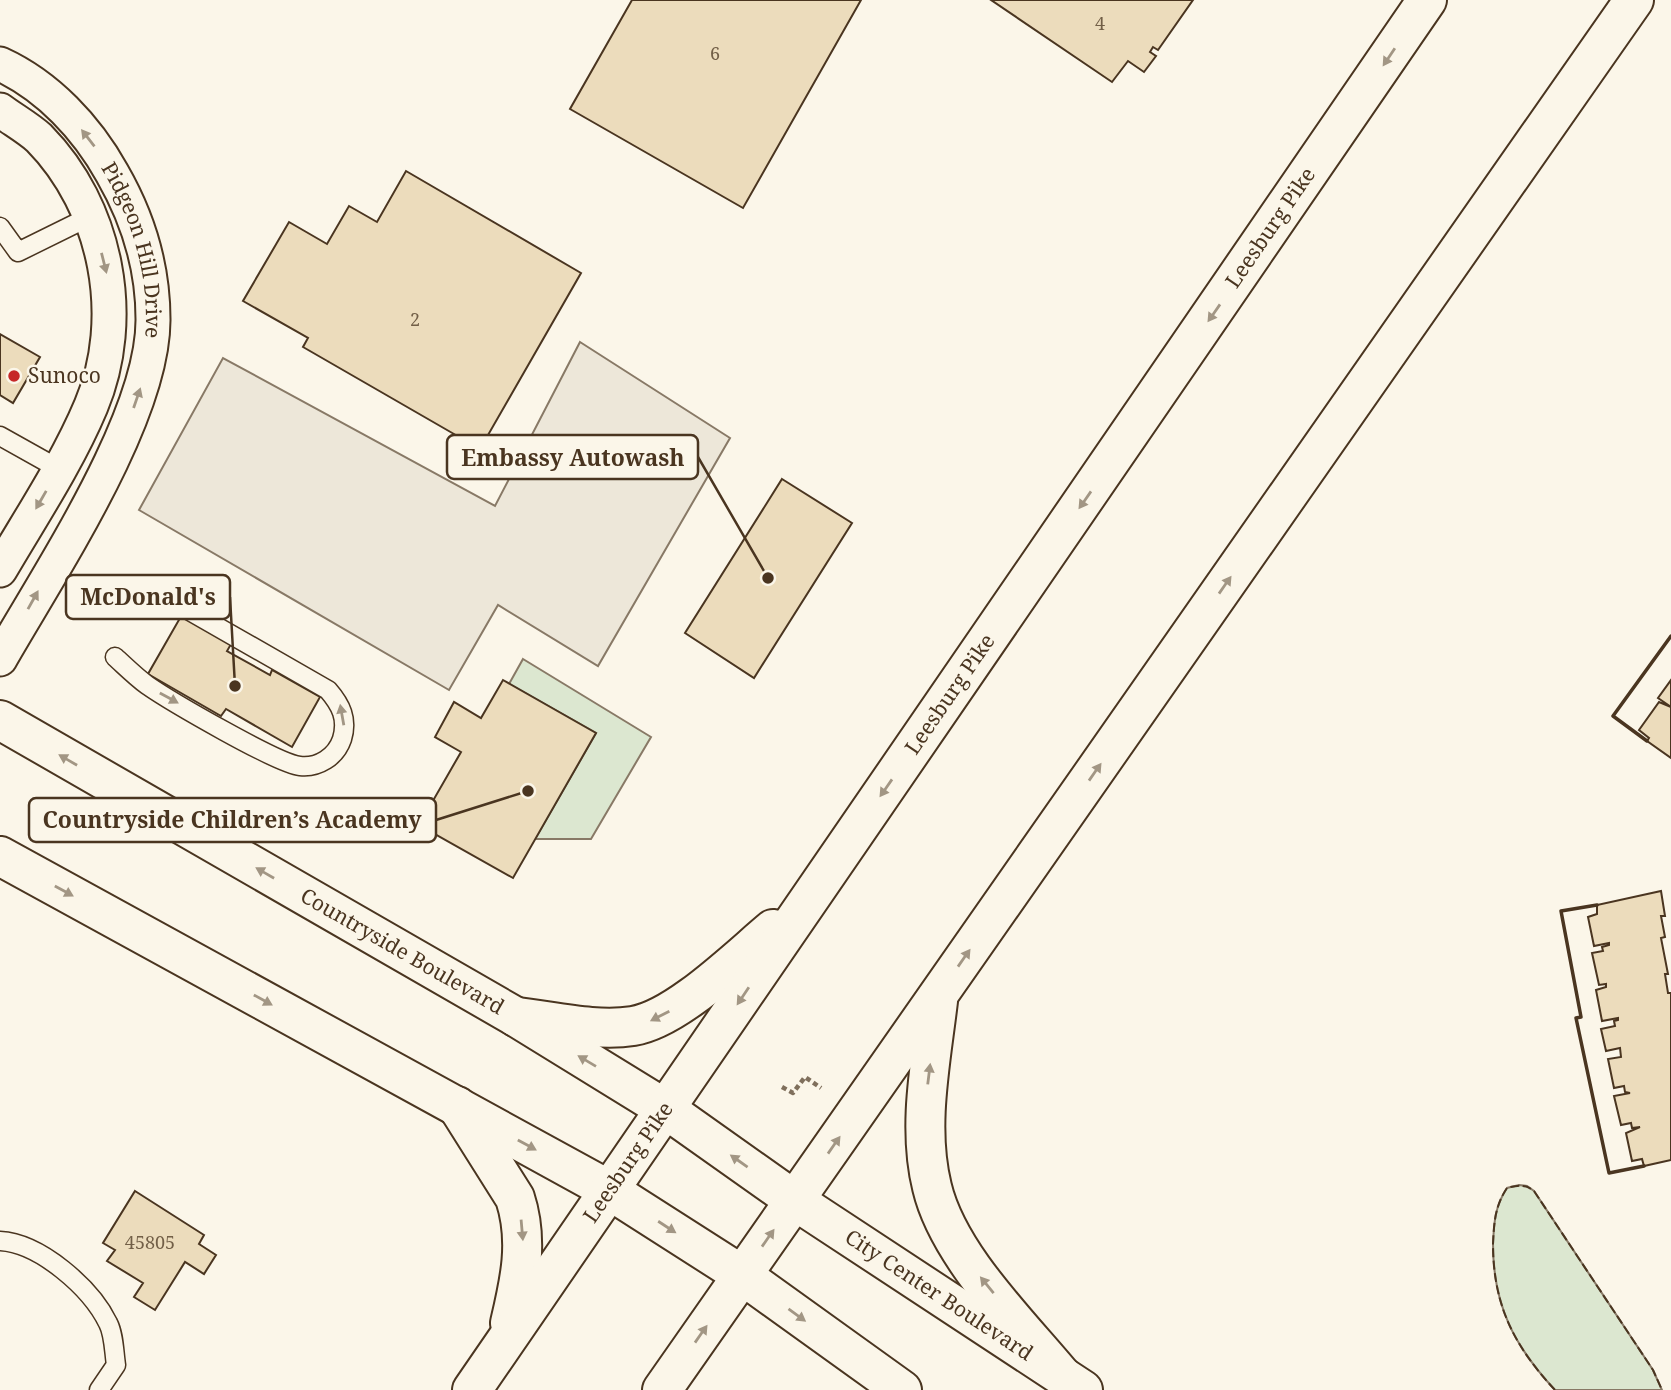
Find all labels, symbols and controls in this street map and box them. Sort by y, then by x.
house number: 4 [1095,11,1105,35]
house number: 6 [710,41,720,65]
one-way arrow [1382,48,1396,66]
one-way arrow [81,130,96,148]
street label: Pidgeon Hill Drive [96,156,168,339]
street label: Leesburg Pike [1218,161,1321,293]
one-way arrow [98,253,109,275]
one-way arrow [1207,304,1221,322]
house number: 2 [410,307,420,331]
place label: Sunoco [28,361,101,389]
marker: Sunoco [6,368,22,384]
one-way arrow [132,387,143,408]
callout: Embassy Autowash [447,435,698,479]
text: Embassy Autowash [461,441,685,473]
one-way arrow [34,490,47,509]
one-way arrow [1078,491,1092,509]
callout: McDonald's [66,575,230,619]
one-way arrow [1218,576,1232,594]
text: McDonald's [80,580,216,612]
one-way arrow [27,590,39,610]
street label: Leesburg Pike [898,628,1000,760]
one-way arrow [159,692,179,704]
one-way arrow [336,703,347,725]
one-way arrow [59,754,78,766]
one-way arrow [1088,763,1102,781]
one-way arrow [879,779,893,797]
callout: Countryside Children’s Academy [29,798,436,842]
text: Countryside Children’s Academy [42,803,422,835]
one-way arrow [256,867,275,880]
street label: Countryside Boulevard [296,881,510,1020]
one-way arrow [54,885,74,897]
one-way arrow [957,949,971,967]
one-way arrow [736,987,750,1005]
one-way arrow [254,994,273,1006]
one-way arrow [650,1011,670,1022]
one-way arrow [578,1055,597,1068]
one-way arrow [924,1062,935,1084]
street label: Leesburg Pike [576,1096,679,1228]
one-way arrow [827,1135,840,1154]
one-way arrow [518,1139,537,1151]
one-way arrow [730,1154,748,1168]
one-way arrow [517,1220,528,1242]
one-way arrow [657,1221,676,1234]
street label: City Center Boulevard [840,1222,1039,1367]
one-way arrow [761,1229,775,1247]
house number: 45805 [125,1230,175,1254]
one-way arrow [980,1277,995,1295]
one-way arrow [788,1308,806,1322]
one-way arrow [694,1325,708,1343]

